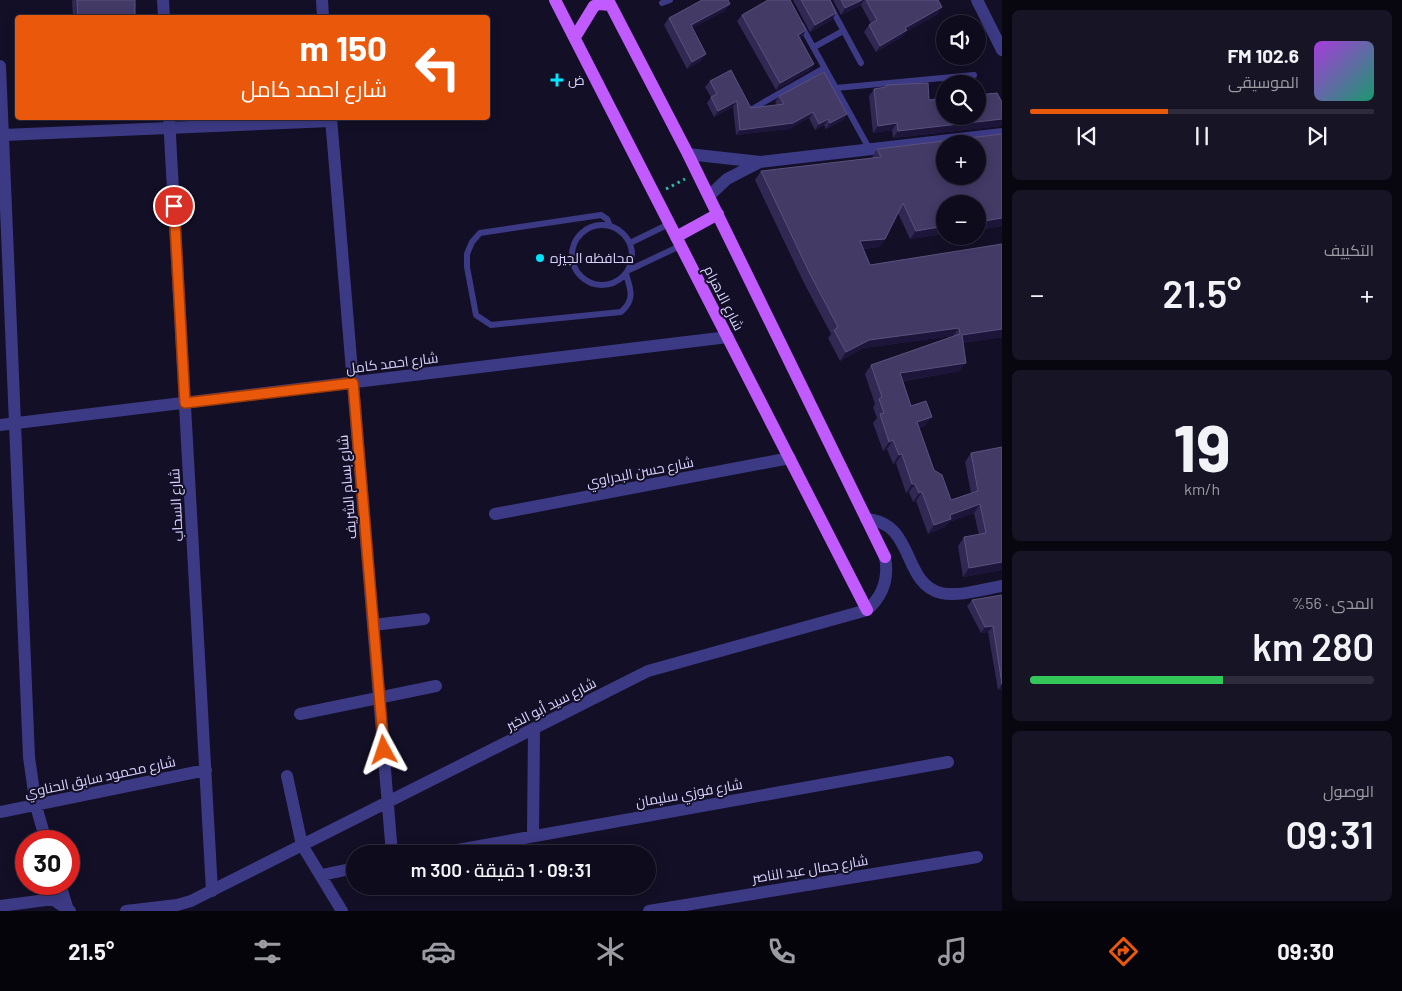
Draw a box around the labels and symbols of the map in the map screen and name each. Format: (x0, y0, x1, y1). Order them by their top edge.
place label: ض (568, 71, 585, 88)
marker: ض (550, 73, 564, 87)
pin (153, 185, 195, 227)
place label: محافظه الجيزه (550, 249, 634, 266)
marker: محافظه الجيزه (534, 252, 546, 264)
street label: شارع الاهرام (699, 262, 748, 334)
street label: شارع احمد كامل (345, 348, 439, 378)
street label: شارع بسام الشريف (333, 434, 362, 540)
street label: شارع حسن البدراوي (585, 453, 696, 494)
street label: شارع السحاب (165, 468, 187, 542)
street label: شارع سيد أبو الخير (502, 674, 599, 735)
position arrow (357, 723, 409, 775)
street label: شارع محمود سابق الحناوي (23, 752, 178, 805)
street label: شارع فوزي سليمان (634, 775, 744, 814)
speed limit sign: 30 (15, 830, 80, 895)
street label: شارع جمال عبد الناصر (750, 851, 869, 887)

